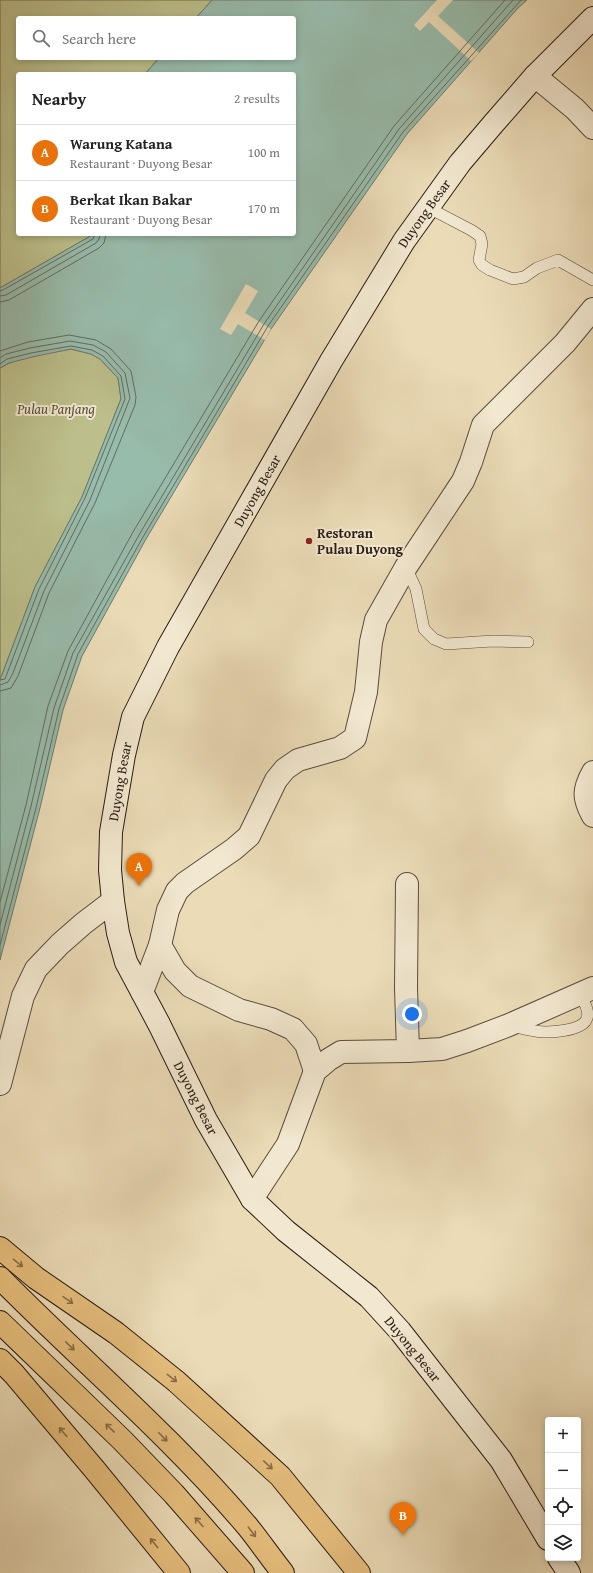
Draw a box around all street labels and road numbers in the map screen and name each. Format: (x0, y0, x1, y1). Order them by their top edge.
street label: Duyong Besar (392, 175, 456, 251)
street label: Duyong Besar (229, 451, 286, 531)
street label: Duyong Besar (103, 739, 137, 823)
street label: Duyong Besar (169, 1058, 223, 1139)
street label: Duyong Besar (380, 1312, 446, 1387)

